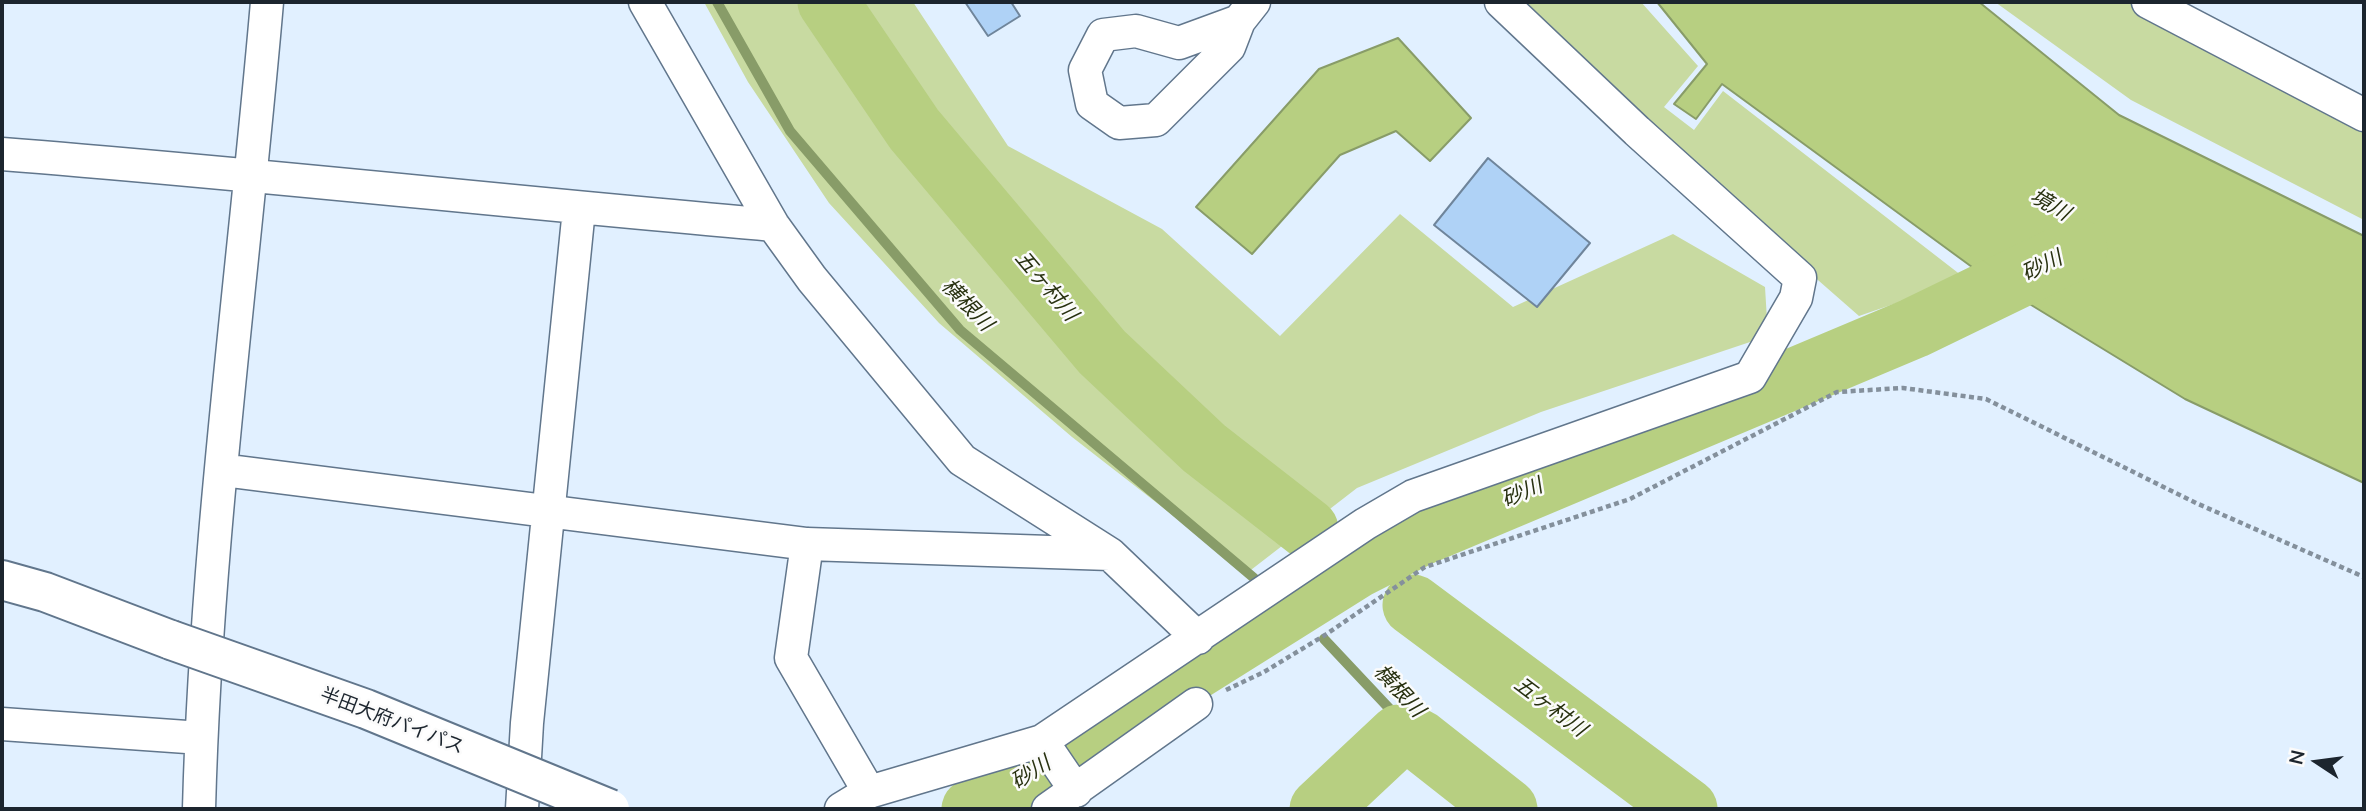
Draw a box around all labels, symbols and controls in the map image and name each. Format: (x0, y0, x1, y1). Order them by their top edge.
water label: 境川 (2026, 184, 2074, 226)
water label: 砂川 (2018, 245, 2066, 287)
water label: 五ヶ村川 (1009, 246, 1083, 326)
water label: 横根川 (936, 274, 998, 336)
water label: 砂川 (1498, 473, 1546, 513)
water label: 横根川 (1368, 659, 1430, 723)
water label: 五ヶ村川 (1509, 672, 1591, 742)
street label: 半田大府パイパス (317, 683, 467, 759)
north arrow (2282, 727, 2352, 797)
text: N (2283, 748, 2310, 767)
water label: 砂川 (1007, 751, 1055, 795)

